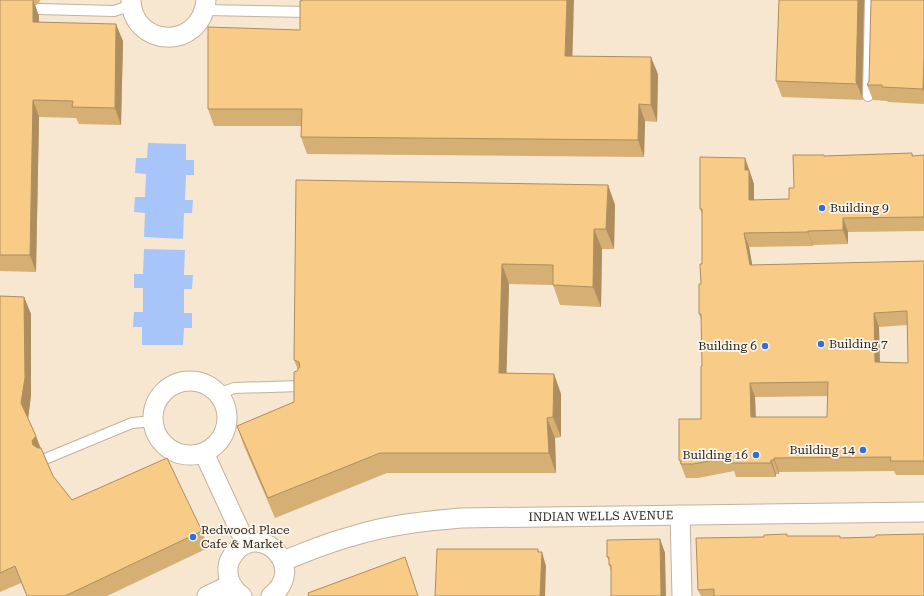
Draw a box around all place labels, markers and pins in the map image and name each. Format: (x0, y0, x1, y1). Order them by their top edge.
place label: Building 9 (830, 201, 889, 215)
marker: Building 9 (817, 203, 827, 213)
place label: Building 7 (829, 337, 888, 351)
place label: Building 6 (698, 339, 757, 353)
marker: Building 7 (816, 339, 826, 349)
marker: Building 6 (760, 341, 770, 351)
place label: Building 14 (790, 443, 855, 457)
marker: Building 14 (858, 445, 868, 455)
place label: Building 16 (683, 448, 748, 462)
marker: Building 16 (751, 450, 761, 460)
place label: Redwood Place Cafe & Market (201, 523, 290, 551)
marker: Redwood Place Cafe & Market (188, 532, 198, 542)

